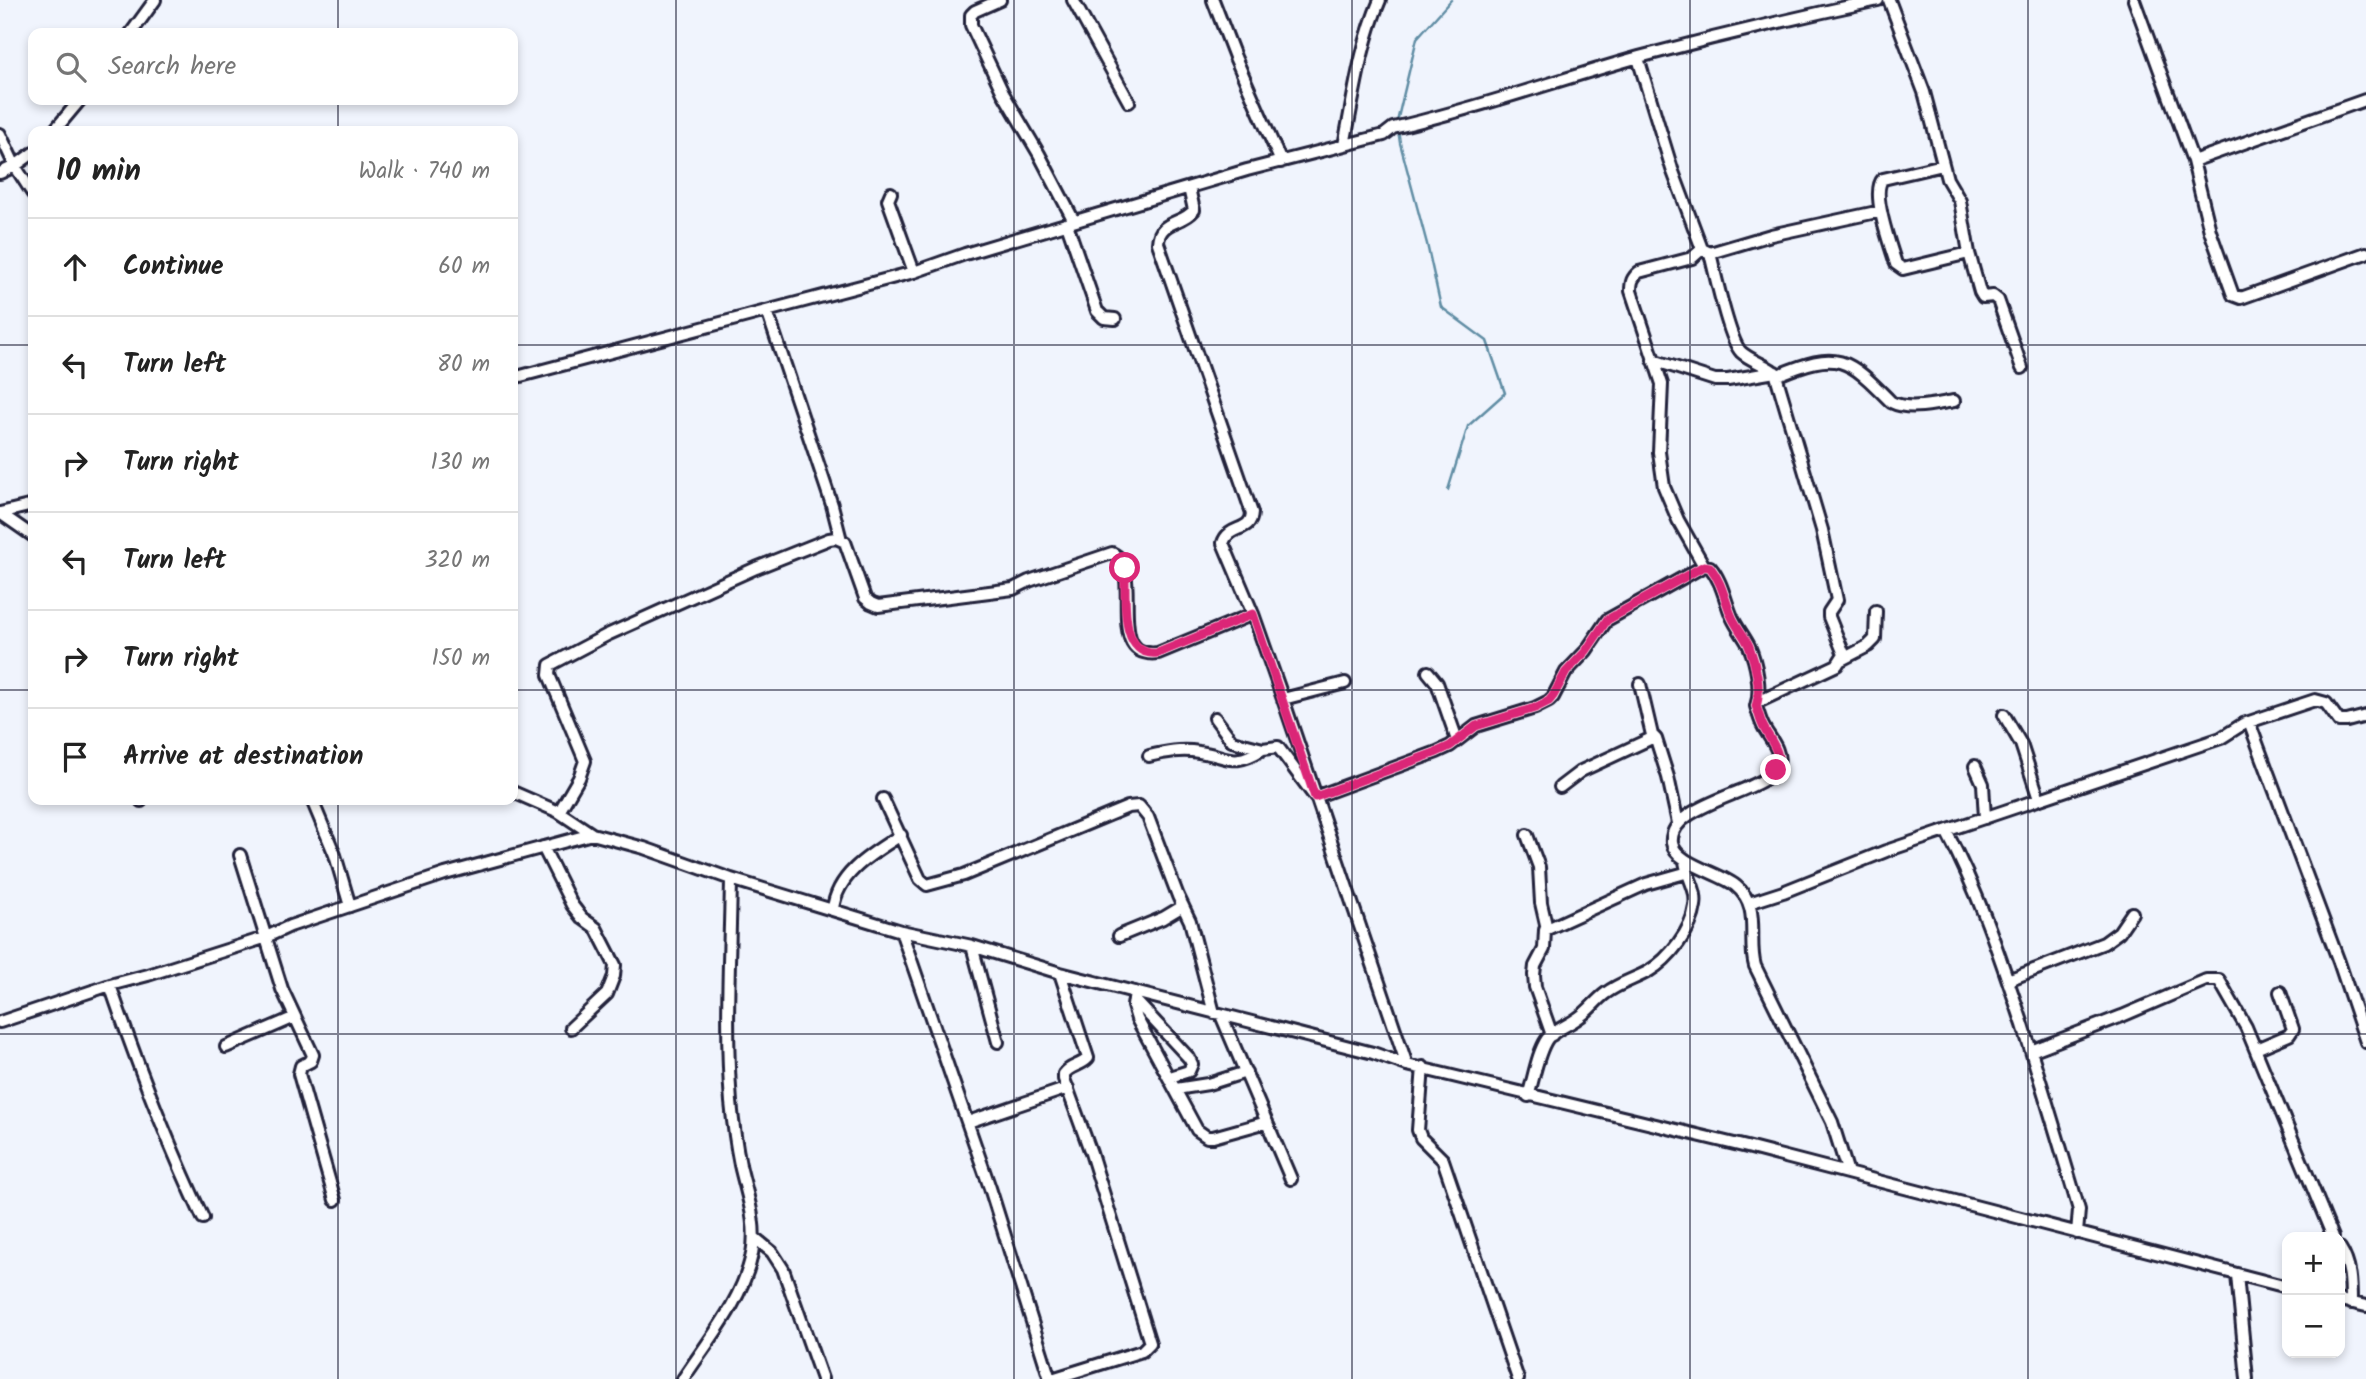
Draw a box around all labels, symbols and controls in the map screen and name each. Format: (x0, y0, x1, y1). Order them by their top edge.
search box (28, 28, 518, 105)
text: Search here (108, 46, 236, 88)
icon: search (52, 48, 90, 86)
text: 10 min (56, 148, 141, 196)
text: Walk · 740 m (359, 154, 490, 190)
text: Continue (123, 246, 224, 288)
icon: ahead (56, 248, 94, 286)
text: 60 m (438, 249, 490, 285)
text: Turn left (123, 344, 226, 386)
icon: left (56, 346, 94, 384)
text: 80 m (437, 347, 490, 383)
text: Turn right (123, 442, 239, 484)
icon: right (56, 444, 94, 482)
text: 130 m (431, 445, 490, 481)
text: Turn left (123, 540, 226, 582)
icon: left (56, 542, 94, 580)
text: 320 m (424, 543, 490, 579)
route start (1109, 552, 1140, 583)
text: Turn right (123, 638, 239, 680)
icon: right (56, 640, 94, 678)
text: 150 m (431, 641, 490, 677)
text: Arrive at destination (123, 736, 363, 778)
icon: arrive (56, 738, 94, 776)
route end (1760, 754, 1791, 785)
map controls (2282, 1232, 2345, 1358)
button: + (2282, 1232, 2345, 1295)
button: − (2282, 1295, 2345, 1358)

